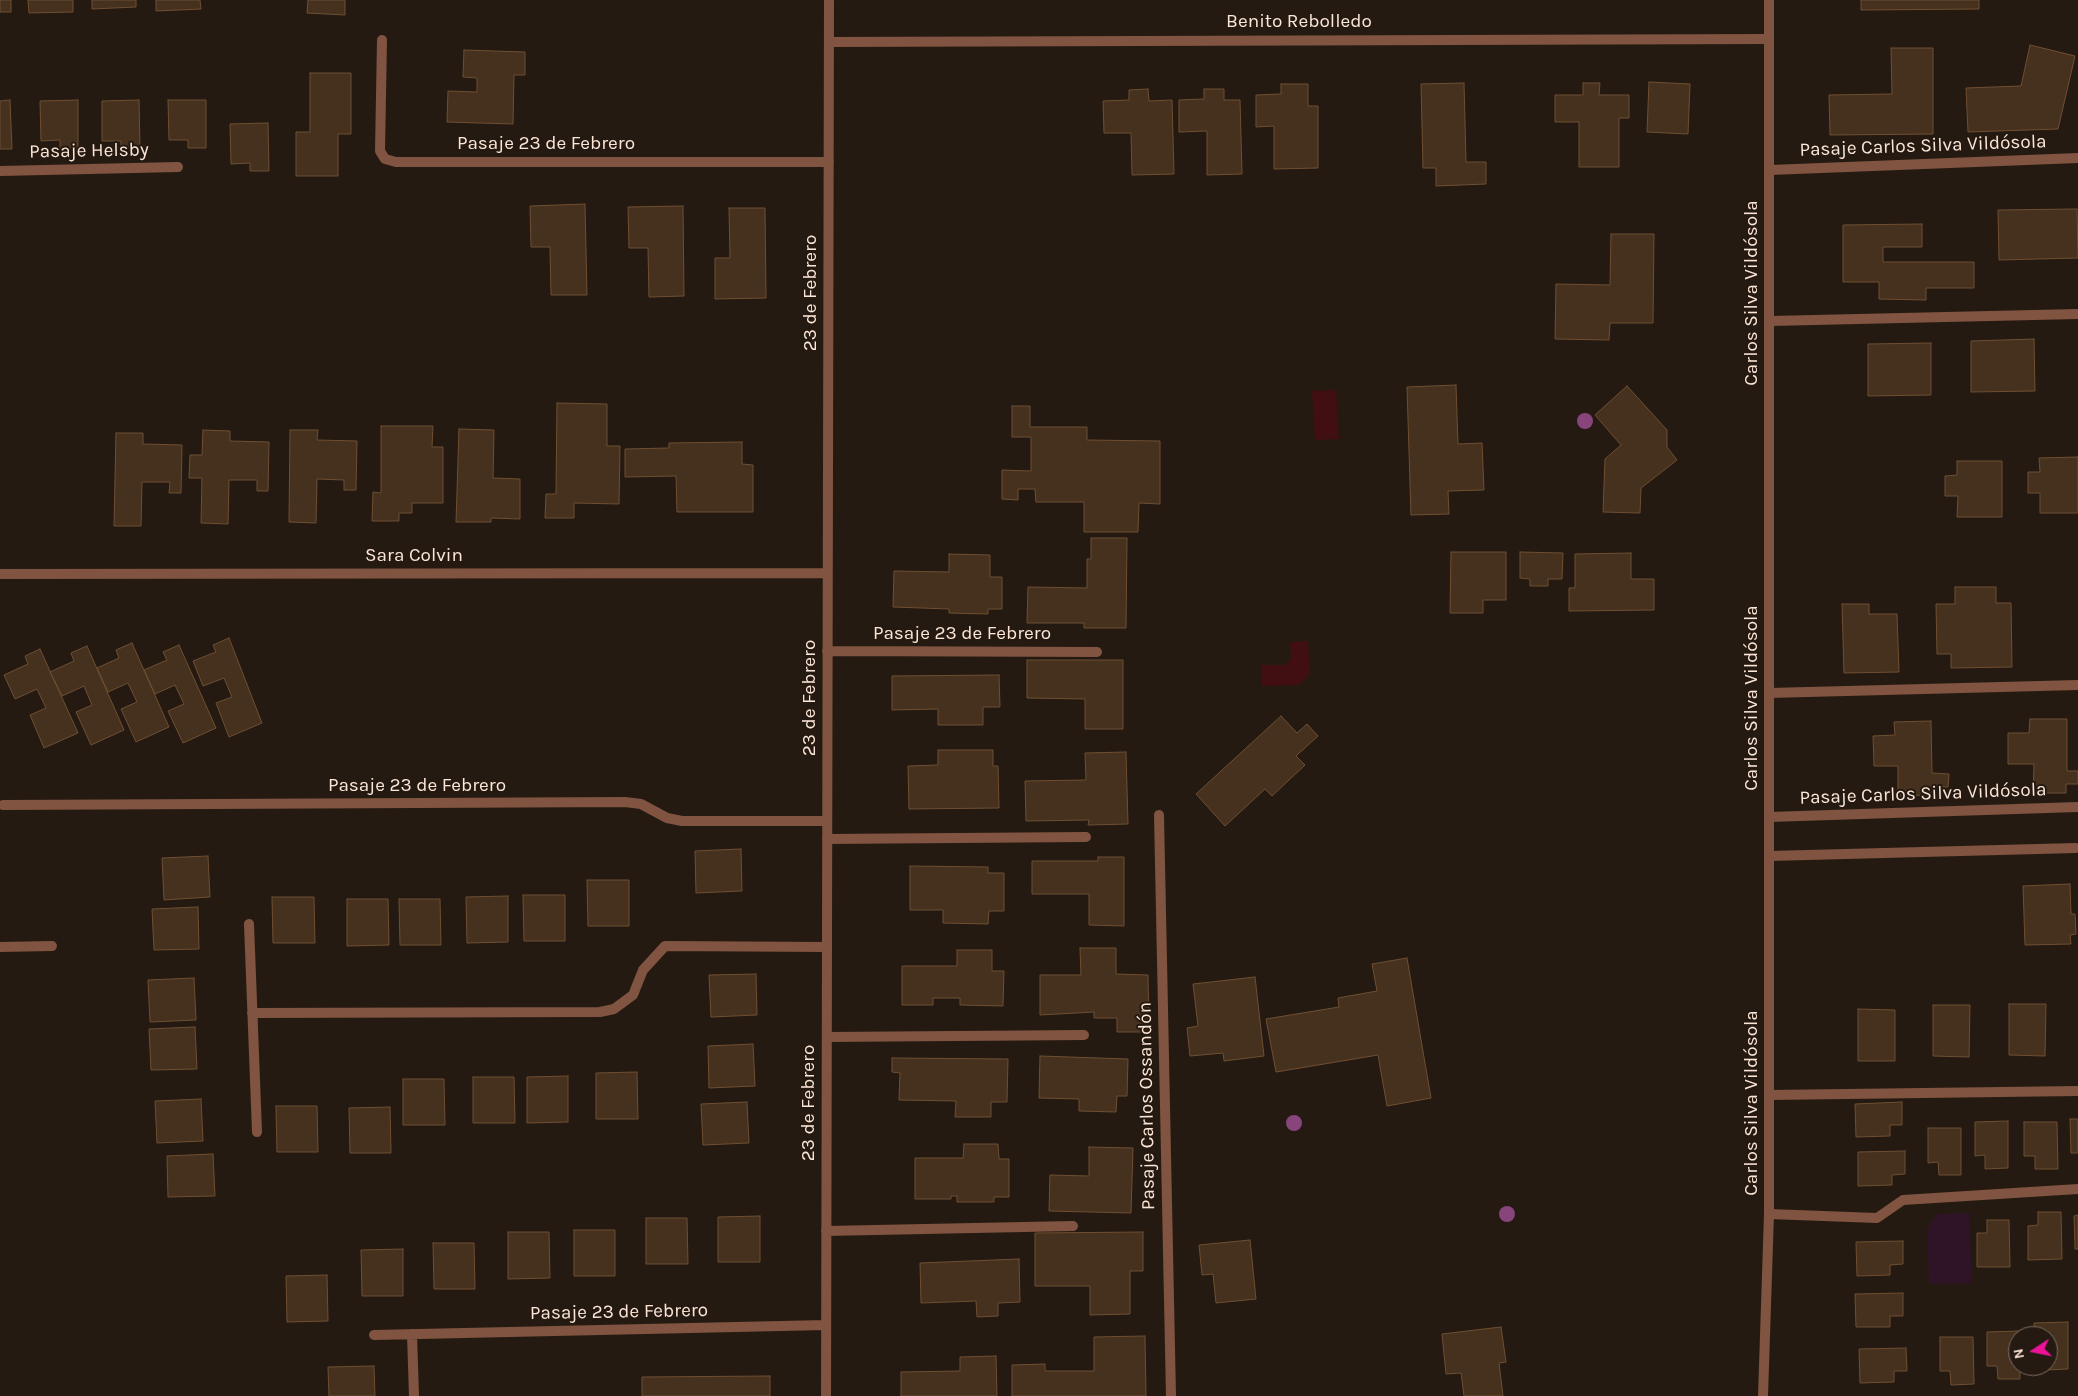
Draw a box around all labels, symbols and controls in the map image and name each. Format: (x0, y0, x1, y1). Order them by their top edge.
street label: Benito Rebolledo (1226, 11, 1372, 33)
street label: Pasaje Carlos Silva Vildósola (1799, 130, 2047, 162)
street label: Pasaje 23 de Febrero (457, 133, 635, 155)
street label: Pasaje Helsby (29, 139, 149, 163)
street label: Carlos Silva Vildósola (1741, 200, 1763, 386)
street label: 23 de Febrero (800, 235, 822, 351)
street label: Sara Colvin (365, 545, 463, 567)
street label: Carlos Silva Vildósola (1741, 605, 1763, 791)
street label: Pasaje 23 de Febrero (873, 623, 1051, 645)
street label: 23 de Febrero (799, 640, 821, 756)
street label: Pasaje 23 de Febrero (328, 775, 506, 797)
street label: Pasaje Carlos Silva Vildósola (1799, 778, 2047, 810)
street label: Pasaje Carlos Ossandón (1134, 1002, 1160, 1210)
street label: Carlos Silva Vildósola (1741, 1010, 1763, 1196)
street label: 23 de Febrero (798, 1045, 820, 1161)
street label: Pasaje 23 de Febrero (530, 1299, 708, 1325)
north arrow (2008, 1326, 2058, 1376)
text: N (2009, 1347, 2028, 1360)

